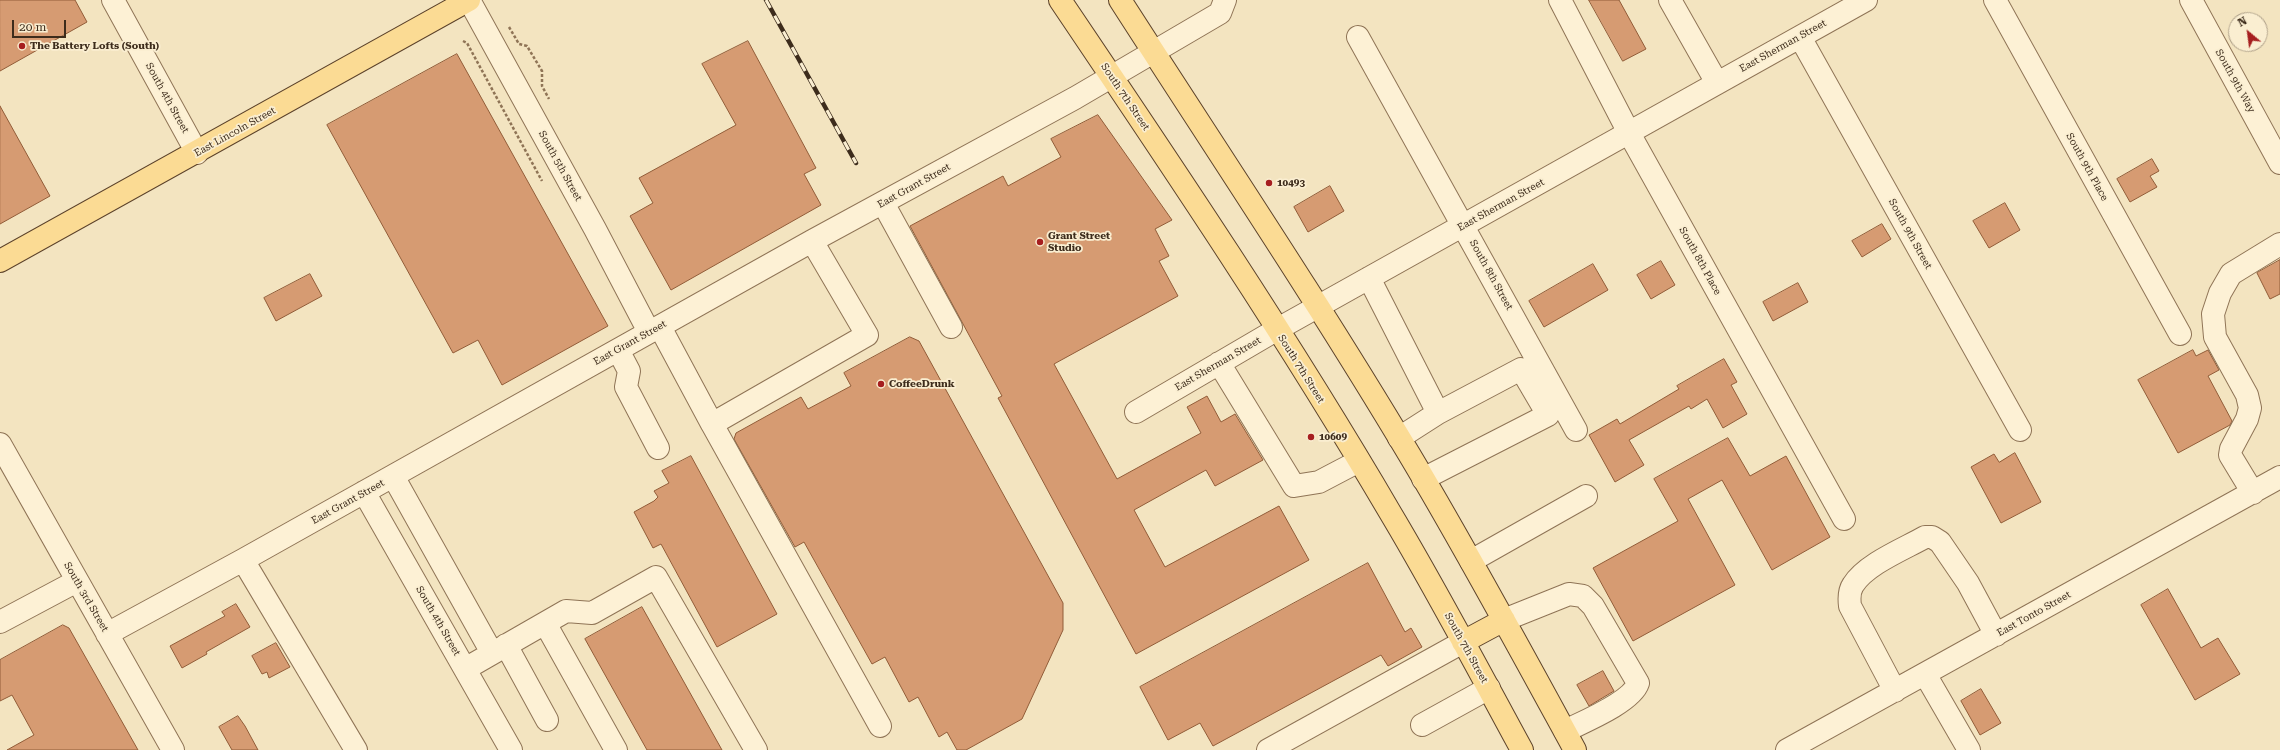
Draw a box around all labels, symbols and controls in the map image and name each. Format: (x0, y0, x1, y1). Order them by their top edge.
scale bar (14, 12, 68, 38)
north arrow (2228, 12, 2268, 52)
text: N (2236, 14, 2249, 30)
street label: East Sherman Street (1738, 17, 1828, 75)
text: 20 m (19, 20, 46, 34)
place label: The Battery Lofts (South) (30, 40, 159, 52)
marker: The Battery Lofts (South) (17, 41, 27, 51)
street label: South 9th Way (2213, 47, 2257, 115)
street label: South 4th Street (143, 61, 191, 135)
street label: South 7th Street (1098, 61, 1152, 133)
street label: East Lincoln Street (192, 105, 278, 159)
street label: South 5th Street (536, 129, 584, 203)
street label: South 9th Place (2063, 131, 2111, 203)
street label: East Grant Street (875, 161, 953, 211)
street label: East Sherman Street (1456, 176, 1546, 234)
place label: 10493 (1277, 177, 1305, 189)
marker: 10493 (1264, 178, 1274, 188)
street label: South 9th Street (1886, 197, 1934, 271)
street label: South 8th Place (1676, 225, 1724, 297)
place label: Grant Street Studio (1048, 230, 1110, 254)
marker: Grant Street Studio (1035, 237, 1045, 247)
street label: South 8th Street (1467, 238, 1515, 312)
street label: East Grant Street (591, 318, 669, 368)
street label: South 7th Street (1275, 333, 1327, 405)
street label: East Sherman Street (1173, 334, 1263, 394)
place label: CoffeeDrunk (889, 378, 955, 390)
marker: CoffeeDrunk (876, 379, 886, 389)
place label: 10609 (1319, 431, 1347, 443)
marker: 10609 (1306, 432, 1316, 442)
street label: East Grant Street (309, 477, 387, 527)
street label: South 3rd Street (61, 560, 111, 634)
street label: South 4th Street (413, 584, 463, 658)
street label: East Tonto Street (1995, 589, 2073, 639)
street label: South 7th Street (1442, 611, 1490, 685)

